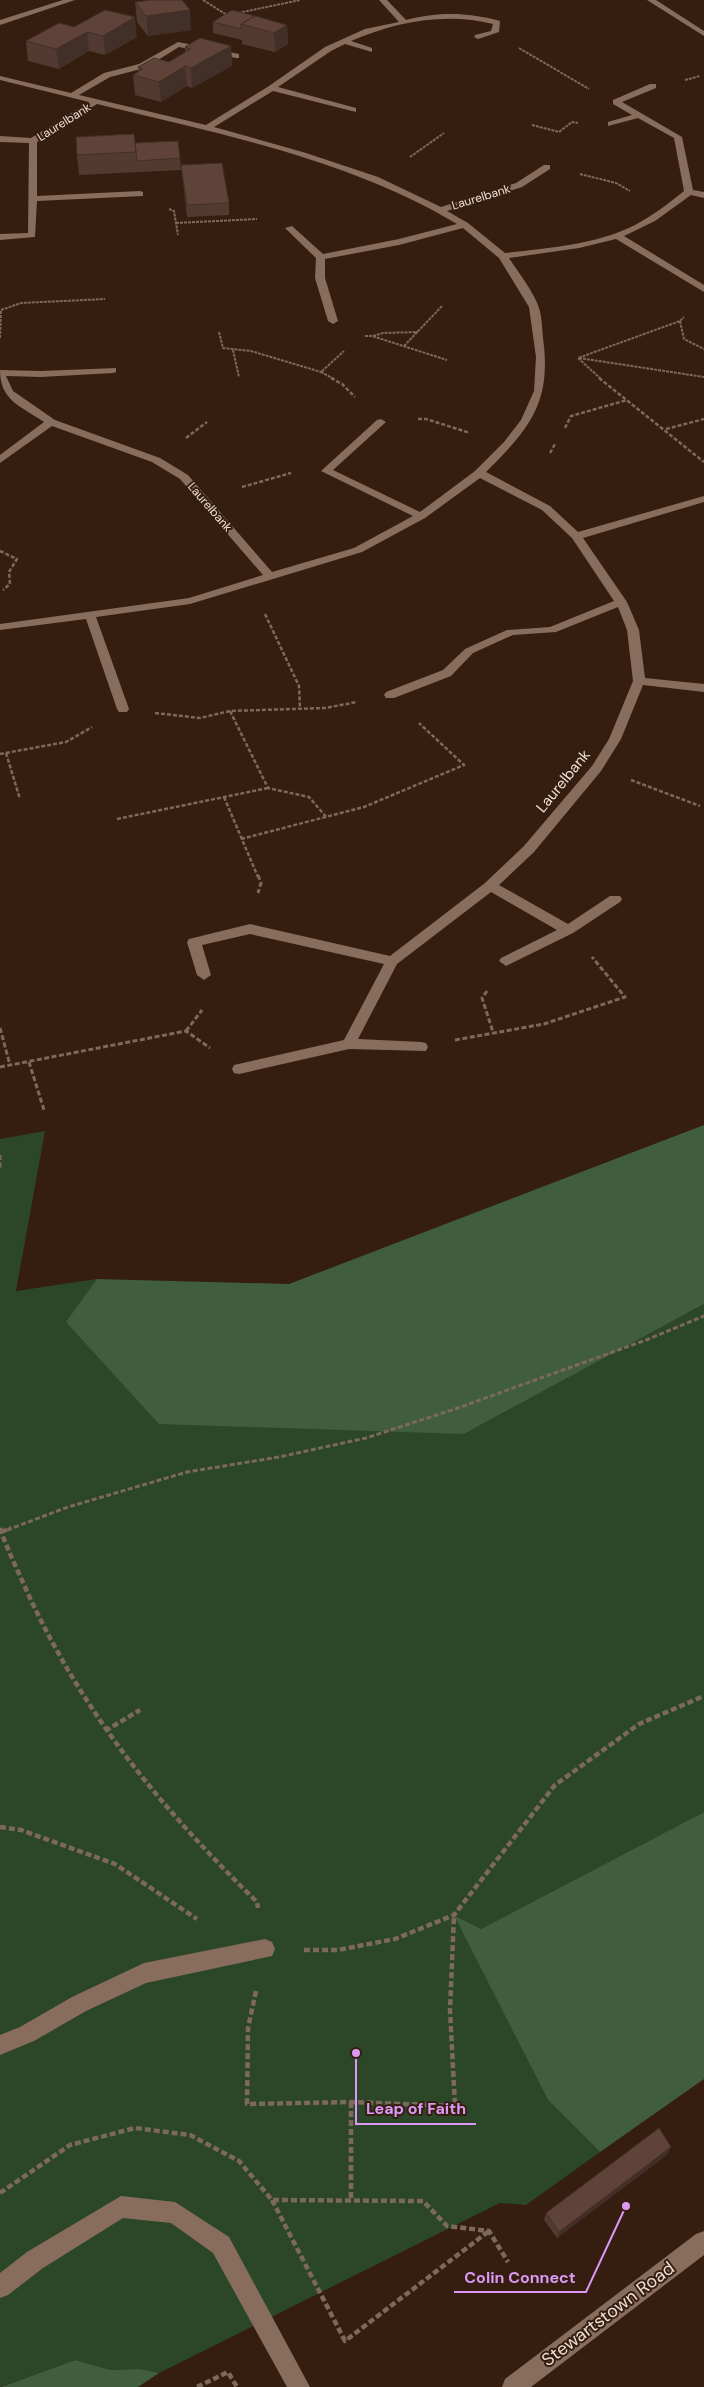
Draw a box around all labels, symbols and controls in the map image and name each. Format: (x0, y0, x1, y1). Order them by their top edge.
street label: Laurelbank (34, 99, 94, 145)
street label: Laurelbank (450, 181, 512, 213)
street label: Laurelbank (184, 479, 236, 535)
street label: Laurelbank (531, 745, 595, 817)
callout: Leap of Faith (356, 2093, 476, 2124)
text: Leap of Faith (366, 2098, 466, 2119)
street label: Stewartstown Road (537, 2256, 679, 2372)
callout: Colin Connect (454, 2261, 586, 2292)
text: Colin Connect (464, 2267, 576, 2288)

